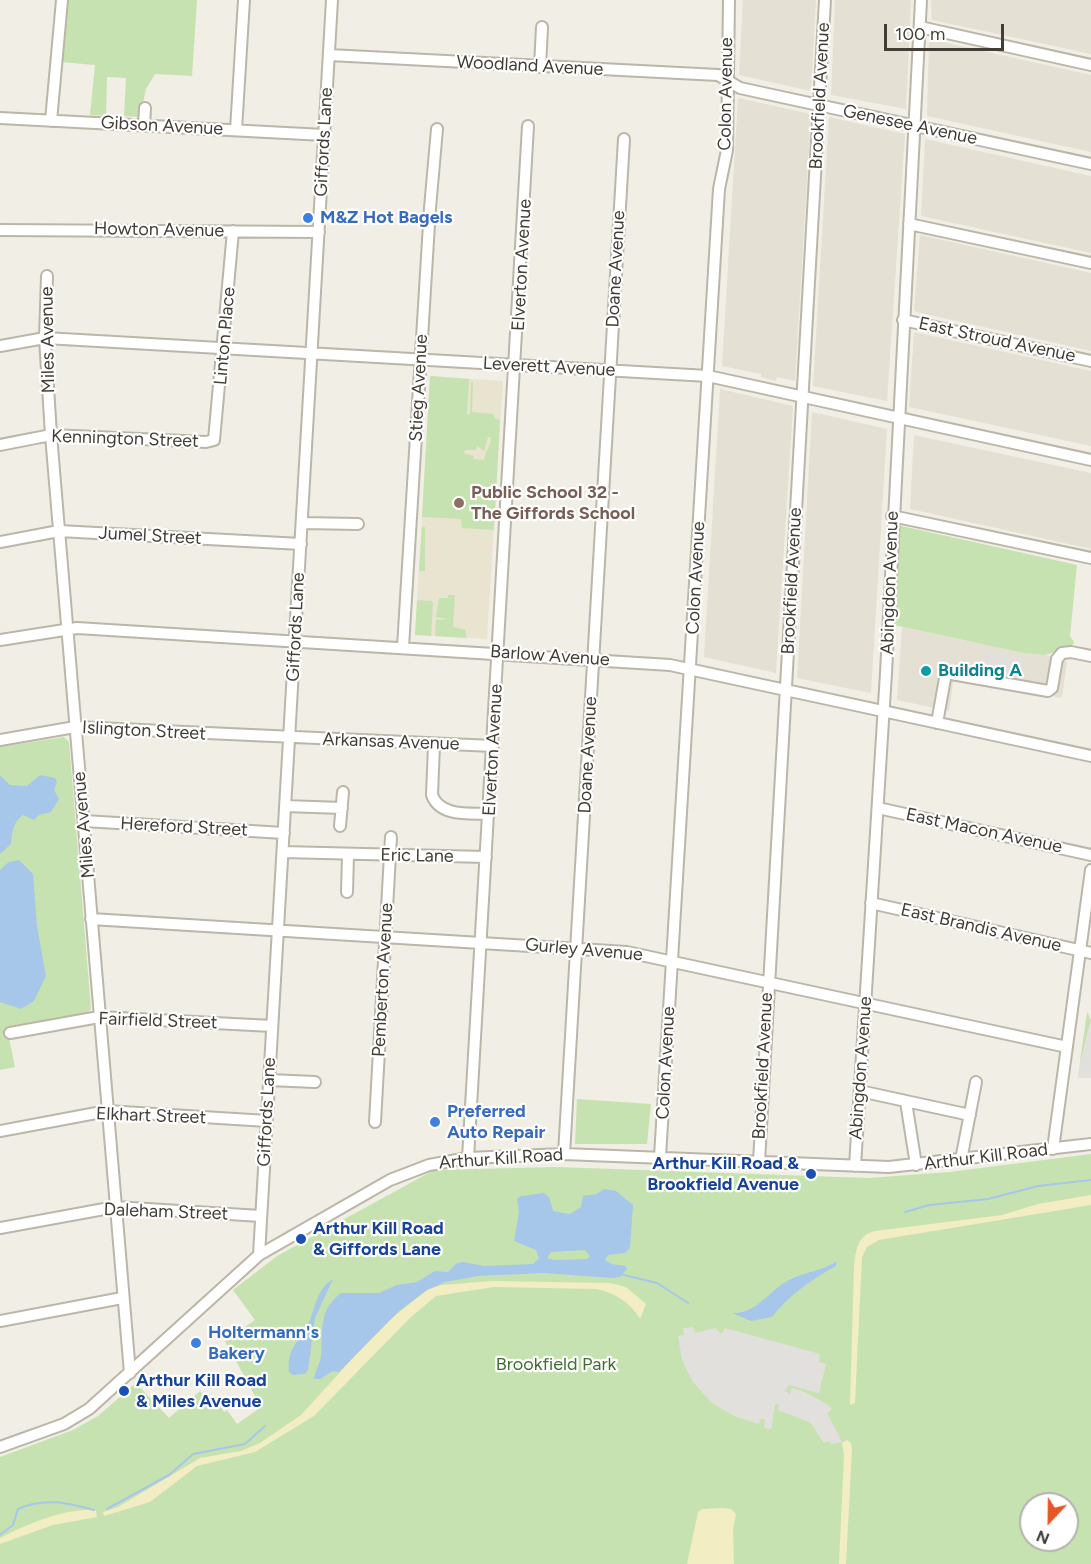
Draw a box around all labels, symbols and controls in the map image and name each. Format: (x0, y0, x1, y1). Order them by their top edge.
scale bar (887, 12, 1007, 50)
street label: Brookfield Avenue (805, 22, 835, 170)
text: 100 m (895, 23, 945, 45)
street label: Colon Avenue (714, 37, 738, 151)
street label: Woodland Avenue (456, 51, 604, 81)
street label: Giffords Lane (310, 87, 338, 197)
street label: Genesee Avenue (841, 100, 979, 150)
street label: Gibson Avenue (100, 112, 224, 140)
street label: Elverton Avenue (508, 198, 536, 332)
place label: M&Z Hot Bagels (320, 207, 452, 229)
street label: Doane Avenue (602, 210, 630, 328)
marker: M&Z Hot Bagels (301, 211, 315, 225)
street label: Howton Avenue (94, 218, 224, 242)
street label: Miles Avenue (36, 286, 60, 394)
street label: Linton Place (210, 286, 240, 386)
street label: East Stroud Avenue (917, 313, 1077, 367)
street label: Stieg Avenue (405, 334, 433, 442)
street label: Leverett Avenue (482, 353, 616, 381)
street label: Kennington Street (51, 426, 199, 452)
place label: Public School 32 - The Giffords School (471, 482, 635, 524)
marker: Public School 32 - The Giffords School (452, 496, 466, 510)
street label: Brookfield Avenue (777, 507, 807, 655)
street label: Abingdon Avenue (877, 511, 903, 655)
street label: Colon Avenue (682, 521, 710, 635)
street label: Jumel Street (98, 523, 202, 549)
street label: Giffords Lane (282, 572, 310, 682)
street label: Barlow Avenue (489, 641, 611, 671)
place label: Building A (938, 660, 1022, 682)
marker: Building A (919, 664, 933, 678)
street label: Elverton Avenue (479, 683, 507, 817)
street label: Doane Avenue (574, 696, 602, 814)
street label: Islington Street (81, 717, 207, 745)
street label: Arkansas Avenue (322, 729, 460, 755)
street label: Miles Avenue (69, 771, 99, 879)
street label: East Macon Avenue (904, 804, 1064, 858)
street label: Hereford Street (120, 813, 248, 841)
street label: Eric Lane (380, 845, 454, 867)
street label: East Brandis Avenue (899, 899, 1063, 957)
street label: Pemberton Avenue (368, 902, 398, 1058)
street label: Gurley Avenue (524, 934, 644, 966)
street label: Brookfield Avenue (748, 992, 778, 1140)
street label: Abingdon Avenue (845, 995, 877, 1141)
street label: Colon Avenue (652, 1006, 680, 1120)
street label: Fairfield Street (98, 1008, 218, 1034)
street label: Giffords Lane (253, 1057, 281, 1167)
place label: Preferred Auto Repair (447, 1101, 545, 1144)
street label: Elkhart Street (96, 1103, 206, 1129)
marker: Preferred Auto Repair (428, 1115, 442, 1129)
street label: Arthur Kill Road (923, 1139, 1049, 1175)
street label: Arthur Kill Road (438, 1144, 564, 1174)
place label: Arthur Kill Road & Brookfield Avenue (647, 1153, 799, 1196)
marker: Arthur Kill Road & Brookfield Avenue (804, 1167, 818, 1181)
street label: Daleham Street (103, 1199, 229, 1225)
place label: Arthur Kill Road & Giffords Lane (313, 1218, 444, 1260)
marker: Arthur Kill Road & Giffords Lane (294, 1232, 308, 1246)
place label: Holtermann's Bakery (208, 1322, 319, 1364)
marker: Holtermann's Bakery (189, 1336, 203, 1350)
park label: Brookfield Park (496, 1354, 616, 1376)
place label: Arthur Kill Road & Miles Avenue (136, 1370, 267, 1412)
marker: Arthur Kill Road & Miles Avenue (117, 1384, 131, 1398)
north arrow (1019, 1492, 1079, 1552)
text: N (1034, 1526, 1052, 1548)

